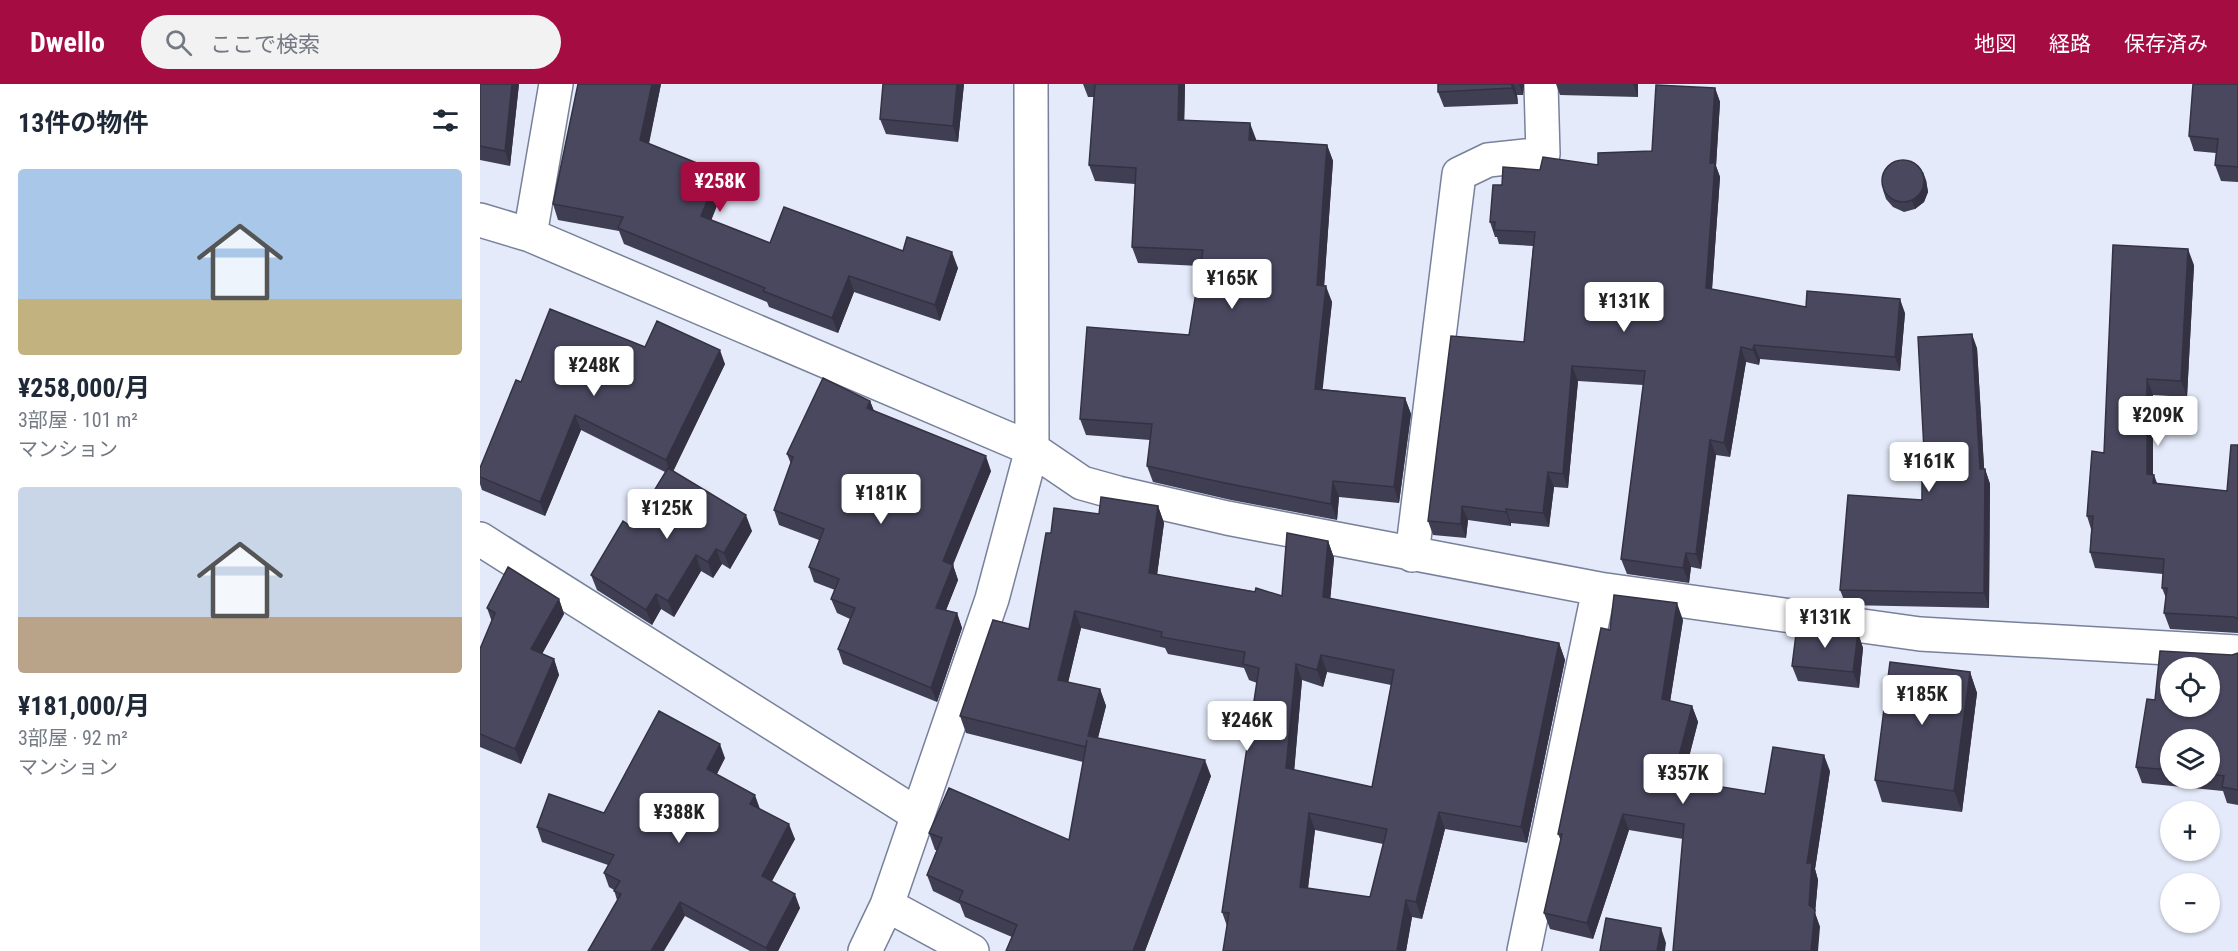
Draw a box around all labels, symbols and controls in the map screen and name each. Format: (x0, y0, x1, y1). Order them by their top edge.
search box (141, 15, 561, 69)
text: Dwello (30, 26, 105, 59)
icon: search (162, 26, 195, 59)
text: ここで検索 (210, 32, 320, 57)
text: 地図 (1974, 32, 2016, 56)
text: 経路 (2049, 32, 2091, 56)
text: 保存済み (2124, 32, 2208, 56)
icon: filters (429, 104, 462, 137)
text: 13件の物件 (18, 108, 148, 138)
pin: ¥258K (678, 162, 762, 213)
text: ¥258K (695, 169, 745, 193)
icon: home (186, 208, 294, 316)
pin: ¥165K (1190, 259, 1274, 310)
text: ¥165K (1207, 266, 1257, 290)
pin: ¥131K (1582, 282, 1666, 333)
text: ¥131K (1599, 289, 1649, 313)
pin: ¥248K (552, 346, 636, 397)
text: ¥248K (569, 353, 619, 377)
text: ¥258,000/月 (18, 373, 150, 403)
pin: ¥209K (2116, 396, 2200, 447)
text: ¥209K (2133, 403, 2183, 427)
text: 3部屋 · 101 m² (18, 408, 138, 432)
text: マンション (18, 437, 118, 461)
pin: ¥161K (1887, 442, 1971, 493)
text: ¥161K (1904, 449, 1954, 473)
pin: ¥181K (839, 474, 923, 525)
text: ¥181K (856, 481, 906, 505)
pin: ¥125K (625, 489, 709, 540)
text: ¥125K (642, 496, 692, 520)
icon: home (186, 526, 294, 634)
pin: ¥131K (1783, 598, 1867, 649)
text: ¥131K (1800, 605, 1850, 629)
map controls (2160, 657, 2220, 933)
button: locate (2160, 657, 2220, 717)
pin: ¥185K (1880, 675, 1964, 726)
text: ¥185K (1897, 682, 1947, 706)
text: ¥181,000/月 (18, 691, 150, 721)
pin: ¥246K (1205, 701, 1289, 752)
text: ¥246K (1222, 708, 1272, 732)
text: 3部屋 · 92 m² (18, 726, 128, 750)
button: layers (2160, 729, 2220, 789)
pin: ¥357K (1641, 754, 1725, 805)
text: マンション (18, 755, 118, 779)
text: ¥357K (1658, 761, 1708, 785)
pin: ¥388K (637, 793, 721, 844)
text: ¥388K (654, 800, 704, 824)
button: + (2160, 801, 2220, 861)
button: − (2160, 873, 2220, 933)

